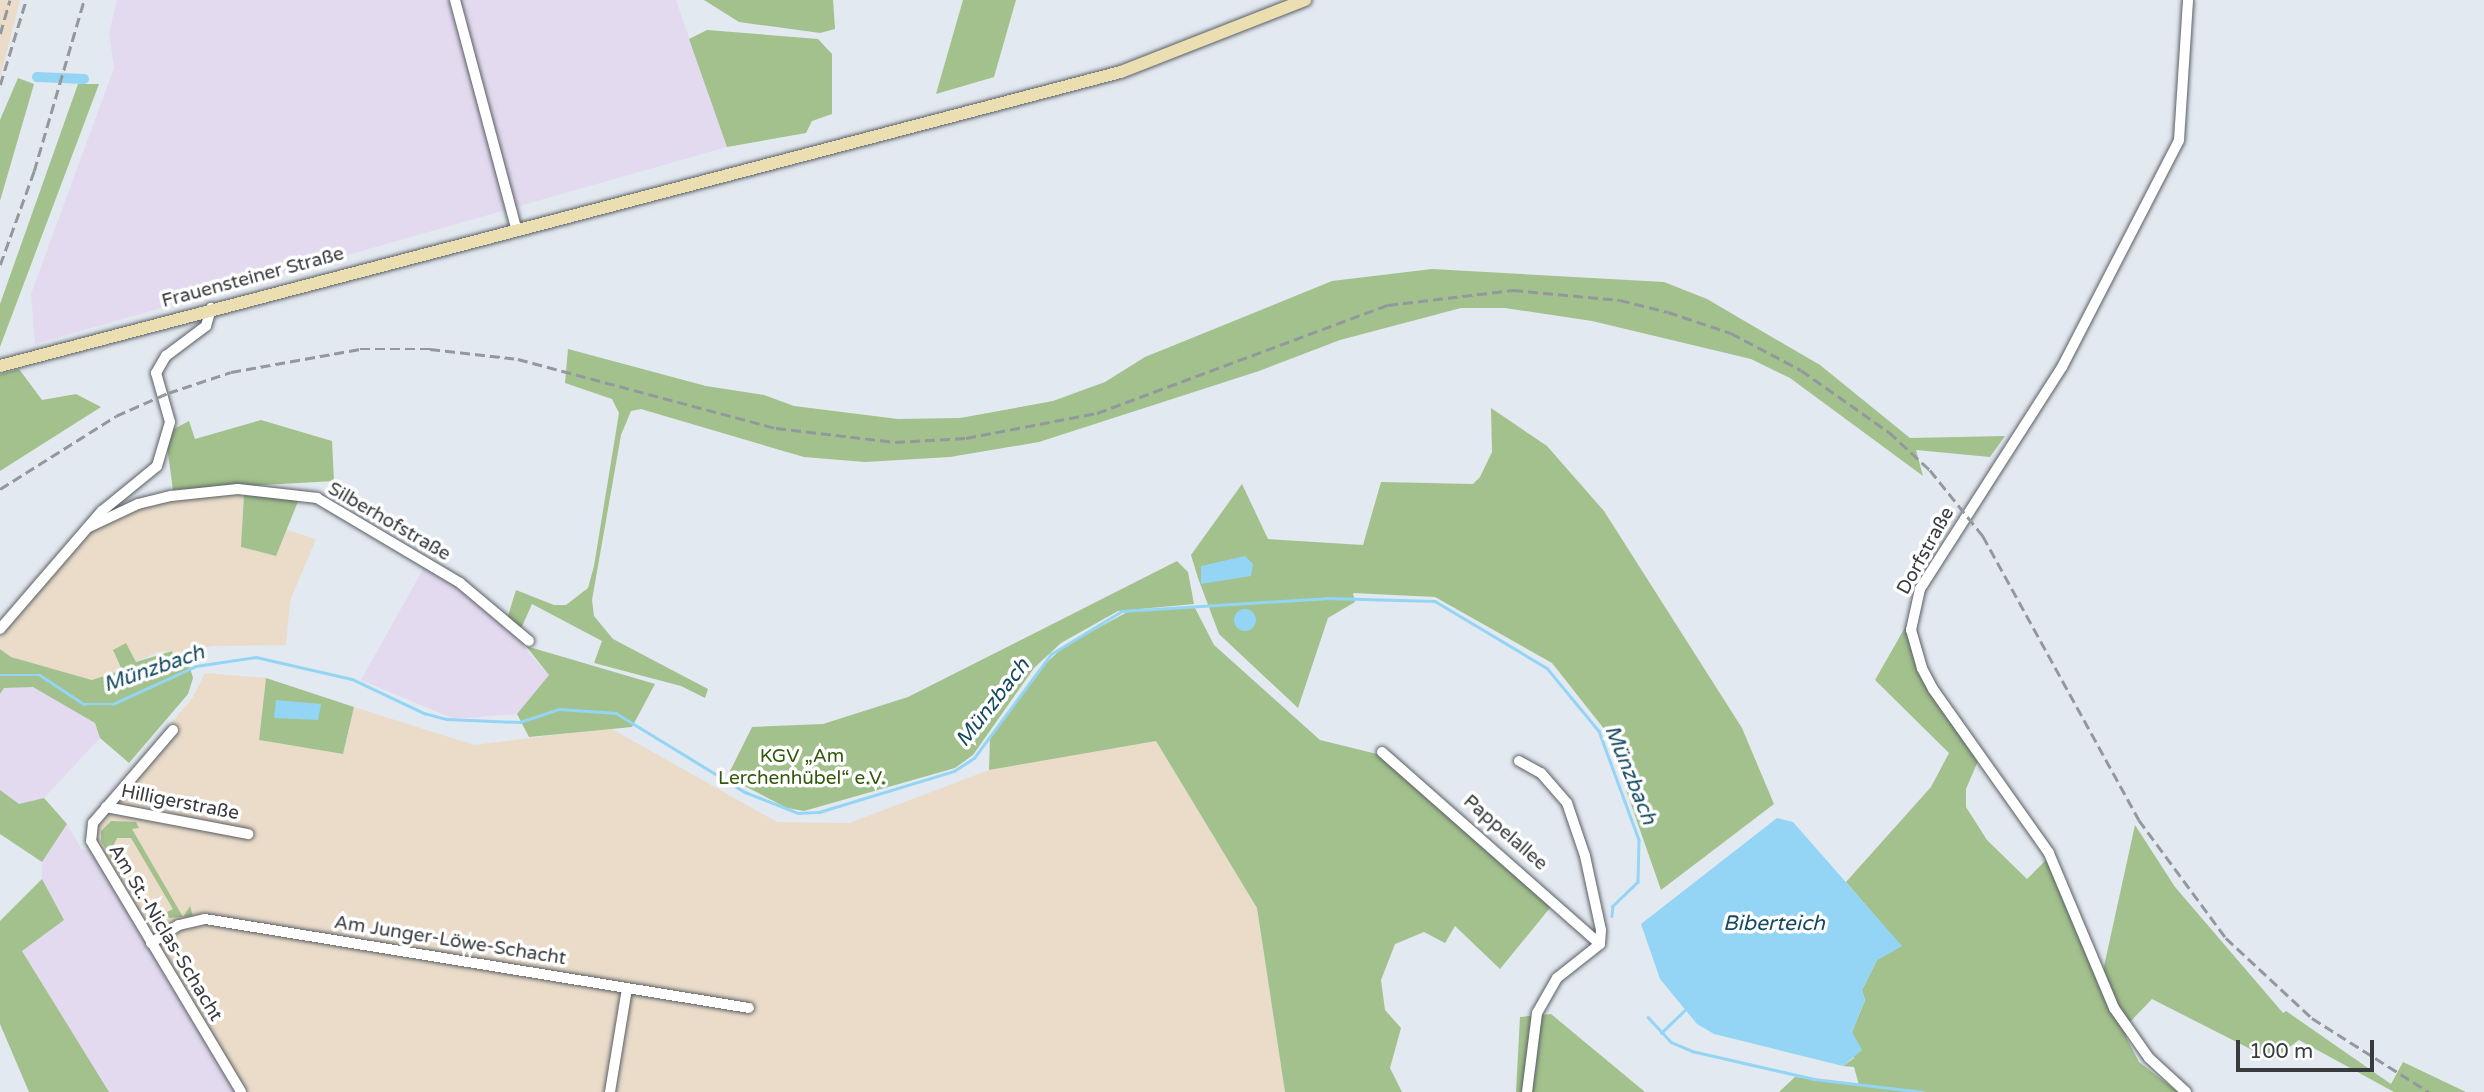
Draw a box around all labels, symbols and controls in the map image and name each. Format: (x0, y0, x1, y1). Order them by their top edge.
street label: Frauensteiner Straße (159, 243, 347, 313)
street label: Silberhofstraße (324, 478, 454, 566)
street label: Dorfstraße (1893, 503, 1959, 599)
water label: Münzbach (100, 640, 208, 698)
water label: Münzbach (951, 654, 1035, 752)
water label: Münzbach (1599, 722, 1661, 828)
park label: KGV „Am Lerchenhübel“ e.V. (718, 746, 886, 790)
street label: Hilligerstraße (119, 780, 241, 826)
street label: Pappelallee (1458, 790, 1552, 876)
street label: Am St.-Niclas-Schacht (103, 840, 227, 1026)
street label: Am Junger-Löwe-Schacht (332, 911, 568, 971)
water label: Biberteich (1723, 911, 1825, 937)
scale bar (2239, 1026, 2377, 1070)
text: 100 m (2249, 1039, 2313, 1064)

